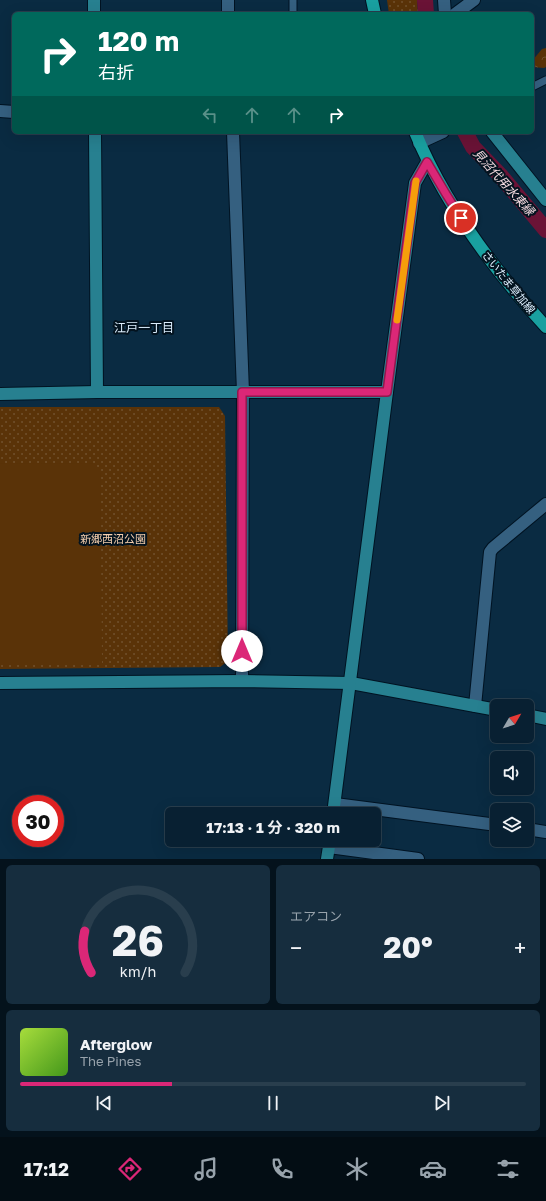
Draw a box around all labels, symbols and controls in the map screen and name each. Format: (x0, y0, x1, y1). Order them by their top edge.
text: 120 m (98, 24, 179, 57)
icon: right (32, 28, 84, 80)
text: 右折 (98, 61, 134, 83)
icon: left (199, 104, 221, 126)
icon: ahead (241, 104, 263, 126)
icon: ahead (283, 104, 305, 126)
icon: right (325, 104, 347, 126)
water label: 見沼代用水東縁 (470, 146, 539, 220)
pin (444, 201, 478, 235)
icon: arrive (450, 207, 472, 229)
street label: さいたま草加線 (480, 248, 538, 316)
district label: 江戸一丁目 (114, 320, 174, 335)
park label: 新郷西沼公園 (80, 532, 146, 545)
position arrow (221, 630, 263, 672)
north arrow (490, 699, 534, 743)
map controls (490, 699, 534, 847)
button: sound (490, 751, 534, 795)
speed limit sign: 30 (12, 795, 64, 847)
button: layers (490, 803, 534, 847)
text: 17:13 · 1 分 · 320 m (206, 818, 340, 836)
text: エアコン (290, 908, 342, 924)
text: 26 (112, 914, 164, 964)
text: 20° (383, 929, 433, 965)
text: − (290, 934, 302, 961)
text: + (514, 934, 526, 961)
text: km/h (120, 962, 156, 979)
text: Afterglow (80, 1035, 152, 1053)
text: The Pines (80, 1053, 141, 1069)
icon: previous (93, 1092, 115, 1114)
icon: pause (262, 1092, 284, 1114)
icon: next (431, 1092, 453, 1114)
icon: directions (116, 1155, 144, 1183)
icon: music (192, 1155, 220, 1183)
icon: phone (268, 1155, 296, 1183)
icon: climate (343, 1155, 371, 1183)
icon: car (419, 1155, 447, 1183)
icon: filters (494, 1155, 522, 1183)
text: 17:12 (24, 1158, 69, 1180)

